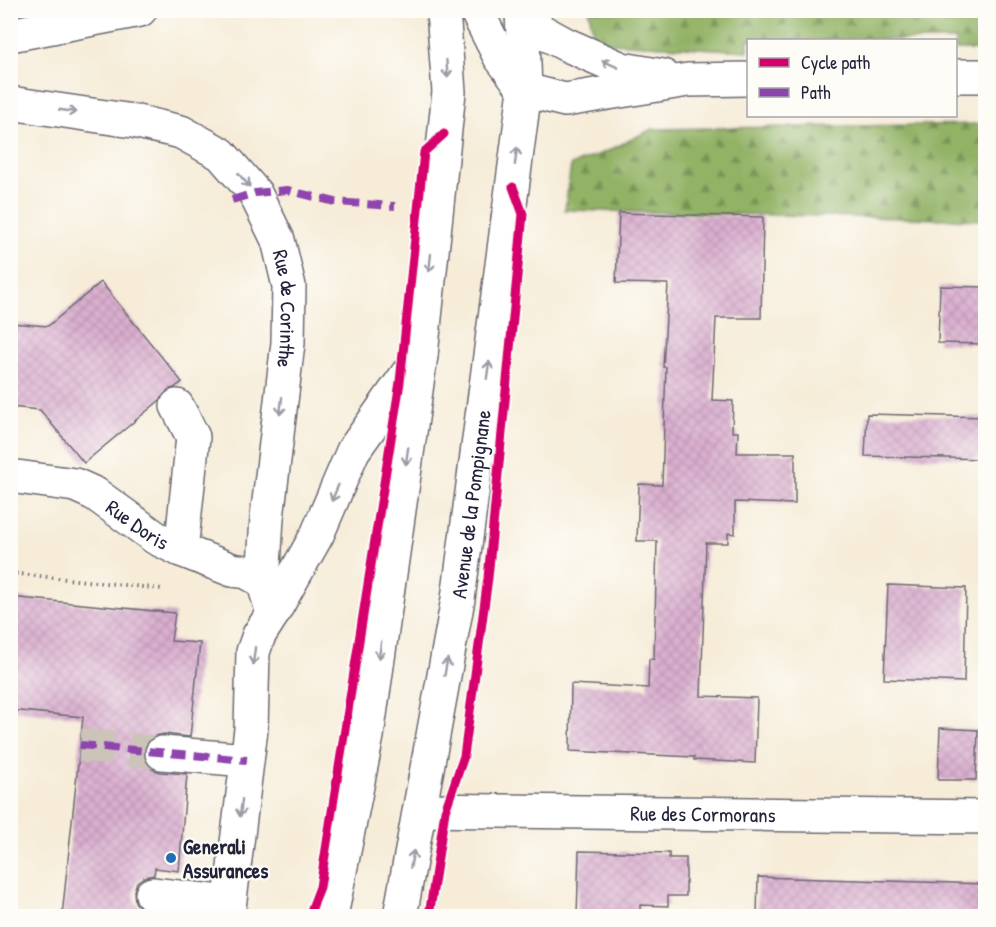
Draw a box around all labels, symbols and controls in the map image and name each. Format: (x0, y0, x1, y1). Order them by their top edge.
legend (747, 39, 957, 117)
text: Cycle path (801, 50, 871, 75)
one-way arrow (442, 58, 453, 78)
one-way arrow (602, 58, 620, 70)
text: Path (801, 80, 831, 105)
one-way arrow (58, 106, 78, 117)
one-way arrow (511, 147, 522, 166)
one-way arrow (237, 172, 251, 187)
street label: Rue de Corinthe (266, 246, 304, 370)
one-way arrow (425, 252, 436, 272)
one-way arrow (483, 361, 494, 381)
one-way arrow (275, 395, 286, 415)
street label: Avenue de la Pompignane (444, 408, 497, 600)
one-way arrow (402, 446, 413, 466)
one-way arrow (329, 484, 340, 502)
street label: Rue Doris (100, 492, 174, 556)
one-way arrow (375, 639, 386, 659)
one-way arrow (248, 646, 259, 665)
one-way arrow (441, 658, 452, 678)
one-way arrow (235, 797, 246, 817)
street label: Rue des Cormorans (630, 798, 776, 829)
place label: Generali Assurances (183, 832, 268, 885)
one-way arrow (407, 850, 418, 869)
marker: Generali Assurances (164, 851, 178, 865)

